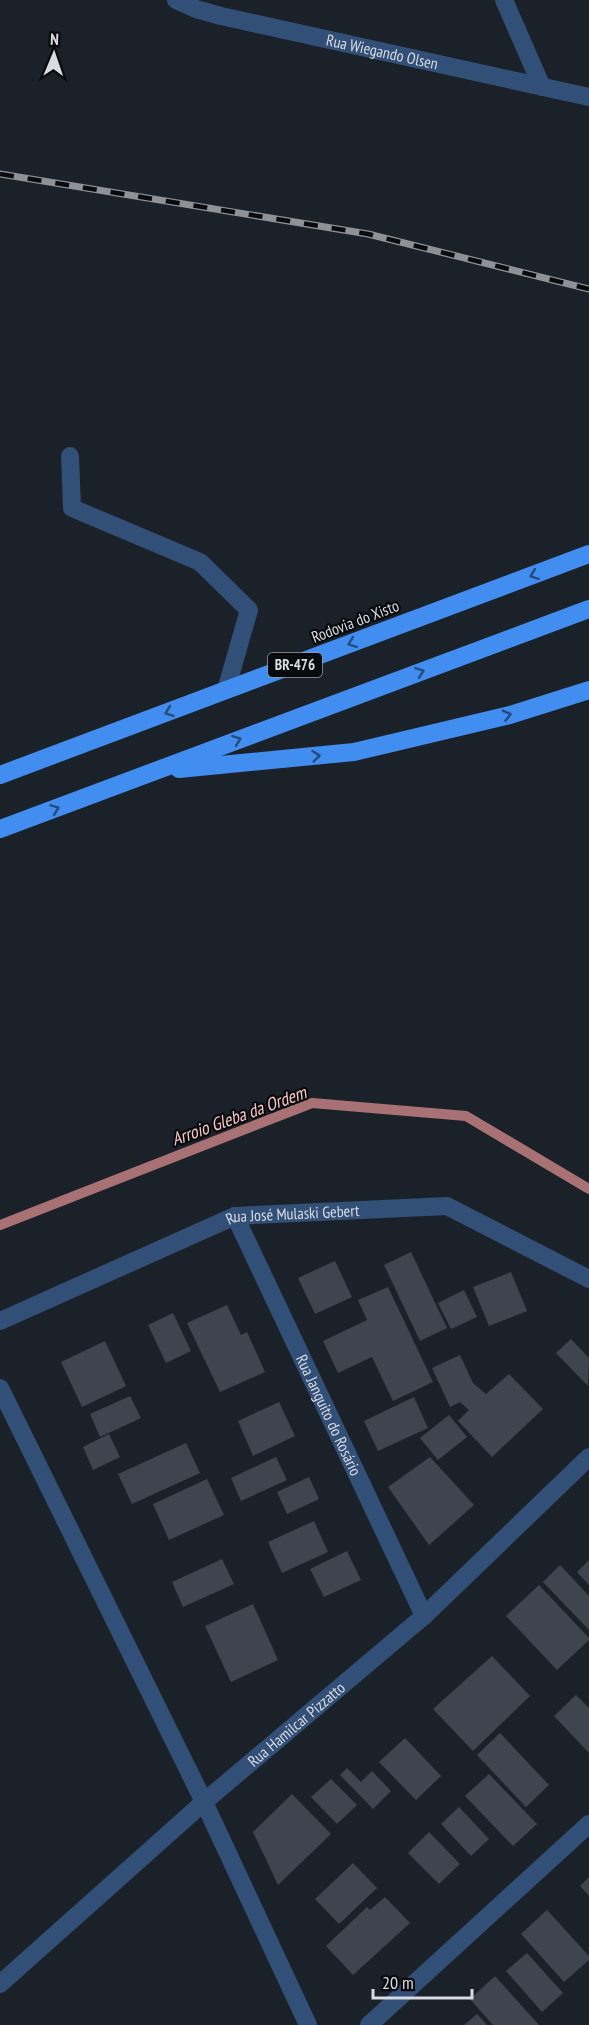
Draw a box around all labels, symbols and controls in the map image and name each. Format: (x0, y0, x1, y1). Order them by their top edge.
north arrow (24, 24, 84, 84)
text: N (50, 29, 59, 49)
street label: Rua Wiegando Olsen (324, 29, 440, 74)
one-way arrow (529, 567, 540, 580)
street label: Rodovia do Xisto (308, 595, 402, 647)
one-way arrow (347, 636, 358, 648)
road number: BR-476 (268, 653, 322, 677)
one-way arrow (414, 667, 425, 679)
one-way arrow (164, 704, 175, 717)
one-way arrow (501, 710, 511, 723)
one-way arrow (232, 735, 242, 748)
one-way arrow (312, 750, 321, 763)
one-way arrow (49, 803, 60, 816)
water label: Arroio Gleba da Ordem (168, 1080, 310, 1151)
street label: Rua José Mulaski Gebert (222, 1200, 360, 1229)
street label: Rua Janguito do Rosário (292, 1351, 366, 1479)
street label: Rua Hamilcar Pizzatto (243, 1677, 349, 1771)
scale bar (373, 1962, 472, 2000)
text: 20 m (382, 1971, 414, 1994)

